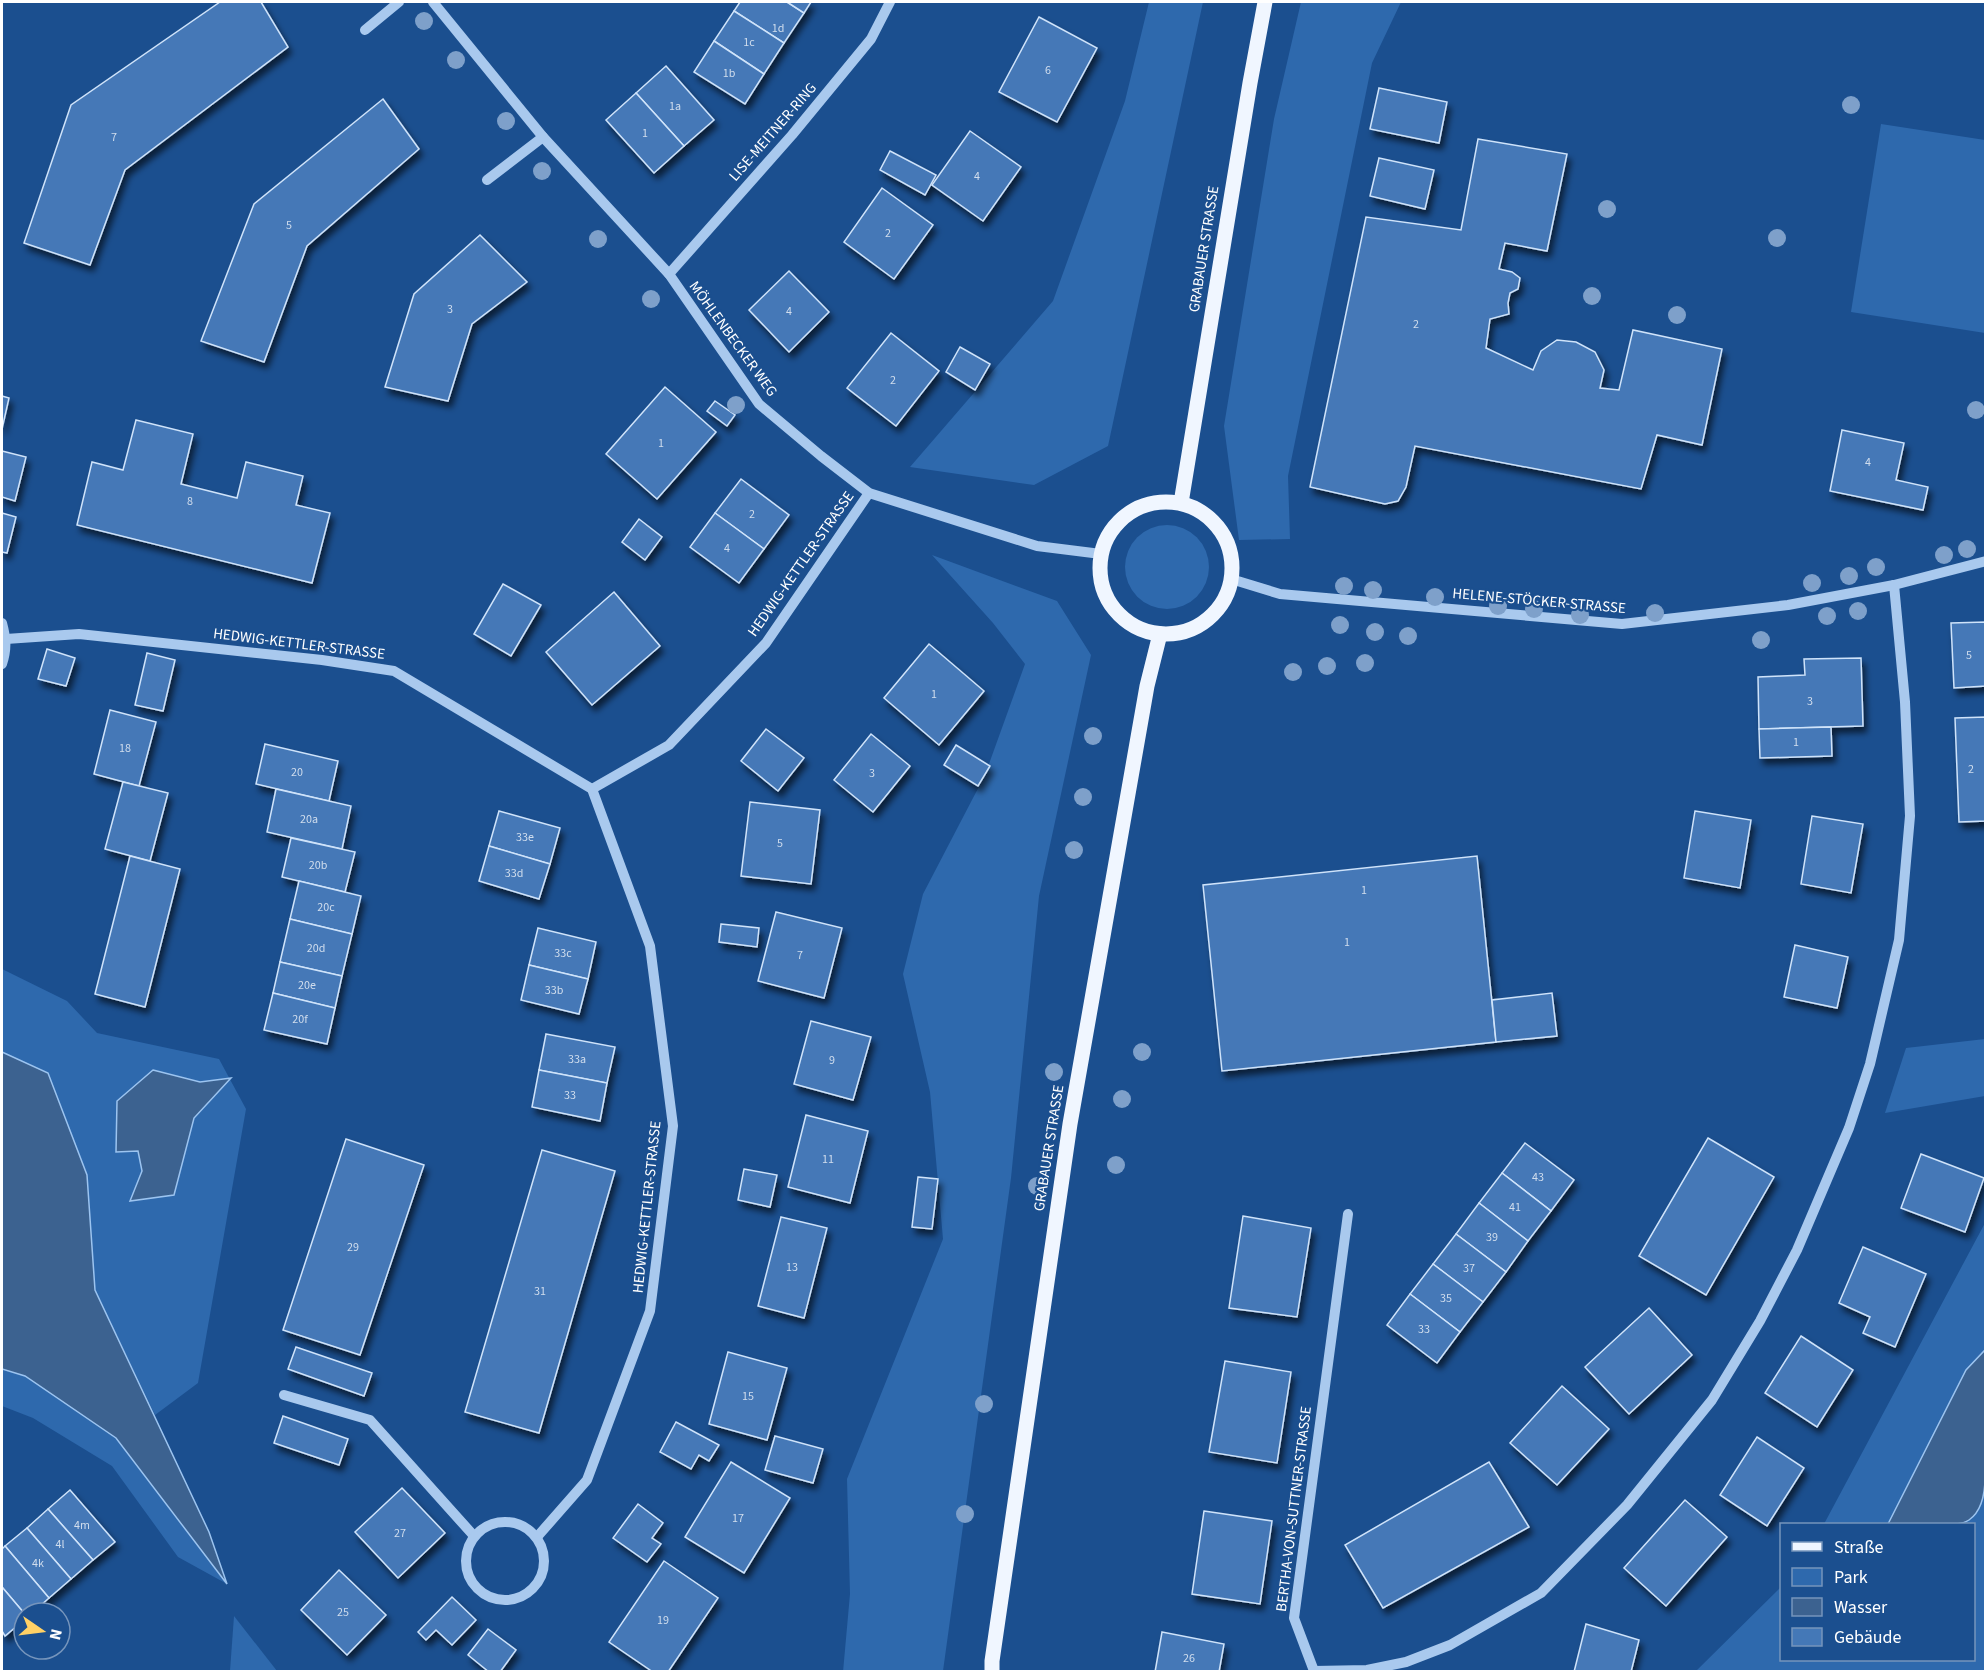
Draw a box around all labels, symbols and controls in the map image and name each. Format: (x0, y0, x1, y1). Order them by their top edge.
house number: 1d (772, 20, 784, 37)
house number: 1c (743, 34, 755, 51)
house number: 6 (1045, 62, 1051, 79)
house number: 1b (723, 65, 736, 82)
street label: LISE-MEITNER-RING (724, 78, 822, 186)
house number: 1a (669, 98, 681, 115)
house number: 1 (642, 125, 648, 142)
house number: 7 (111, 129, 117, 146)
house number: 4 (974, 168, 980, 185)
street label: GRABAUER STRASSE (1184, 184, 1224, 314)
house number: 5 (286, 217, 292, 234)
house number: 2 (885, 225, 891, 242)
street label: MÖHLENBECKER WEG (684, 277, 782, 401)
house number: 3 (447, 301, 453, 318)
house number: 4 (786, 303, 792, 320)
house number: 2 (1413, 316, 1419, 333)
house number: 2 (890, 372, 896, 389)
house number: 1 (658, 435, 664, 452)
house number: 4 (1865, 454, 1871, 471)
street label: HEDWIG-KETTLER-STRASSE (743, 487, 859, 641)
house number: 8 (187, 493, 193, 510)
house number: 2 (749, 506, 755, 523)
house number: 4 (724, 540, 730, 557)
street label: HELENE-STÖCKER-STRASSE (1451, 583, 1627, 619)
street label: HEDWIG-KETTLER-STRASSE (212, 623, 386, 665)
house number: 5 (1966, 647, 1972, 664)
house number: 1 (931, 686, 937, 703)
house number: 3 (1807, 693, 1813, 710)
house number: 1 (1793, 734, 1799, 751)
house number: 18 (119, 740, 131, 757)
house number: 2 (1968, 761, 1974, 778)
house number: 20 (291, 764, 303, 781)
house number: 3 (869, 765, 875, 782)
house number: 20a (300, 811, 318, 828)
house number: 33e (516, 829, 534, 846)
house number: 5 (777, 835, 783, 852)
house number: 20b (309, 857, 328, 874)
house number: 33d (505, 865, 523, 882)
house number: 1 (1361, 882, 1367, 899)
house number: 20c (317, 899, 335, 916)
house number: 1 (1344, 934, 1350, 951)
house number: 20d (307, 940, 325, 957)
house number: 33c (554, 945, 572, 962)
house number: 7 (797, 947, 803, 964)
house number: 20e (298, 977, 316, 994)
house number: 33b (545, 982, 564, 999)
house number: 20f (292, 1011, 308, 1028)
house number: 33a (568, 1051, 586, 1068)
house number: 9 (829, 1052, 835, 1069)
street label: GRABAUER STRASSE (1029, 1083, 1069, 1213)
house number: 33 (564, 1087, 576, 1104)
street label: HEDWIG-KETTLER-STRASSE (628, 1120, 666, 1294)
house number: 11 (822, 1151, 834, 1168)
house number: 43 (1532, 1169, 1544, 1186)
house number: 41 (1509, 1199, 1521, 1216)
house number: 39 (1486, 1229, 1498, 1246)
house number: 29 (347, 1239, 359, 1256)
house number: 13 (786, 1259, 798, 1276)
house number: 37 (1463, 1260, 1475, 1277)
house number: 31 (534, 1283, 546, 1300)
house number: 35 (1440, 1290, 1452, 1307)
house number: 33 (1418, 1321, 1430, 1338)
house number: 15 (742, 1388, 754, 1405)
street label: BERTHA-VON-SUTTNER-STRASSE (1271, 1405, 1317, 1613)
house number: 17 (732, 1510, 744, 1527)
house number: 4m (74, 1517, 90, 1534)
legend (1780, 1523, 1975, 1661)
house number: 27 (394, 1525, 406, 1542)
text: Straße (1834, 1535, 1884, 1560)
house number: 4l (55, 1536, 65, 1553)
house number: 4k (32, 1555, 44, 1572)
text: Park (1834, 1565, 1868, 1590)
text: Wasser (1834, 1595, 1888, 1620)
north arrow (12, 1601, 72, 1661)
house number: 25 (337, 1604, 349, 1621)
house number: 19 (657, 1612, 669, 1629)
text: Gebäude (1834, 1625, 1902, 1650)
text: N (44, 1627, 68, 1642)
house number: 26 (1183, 1650, 1195, 1667)

